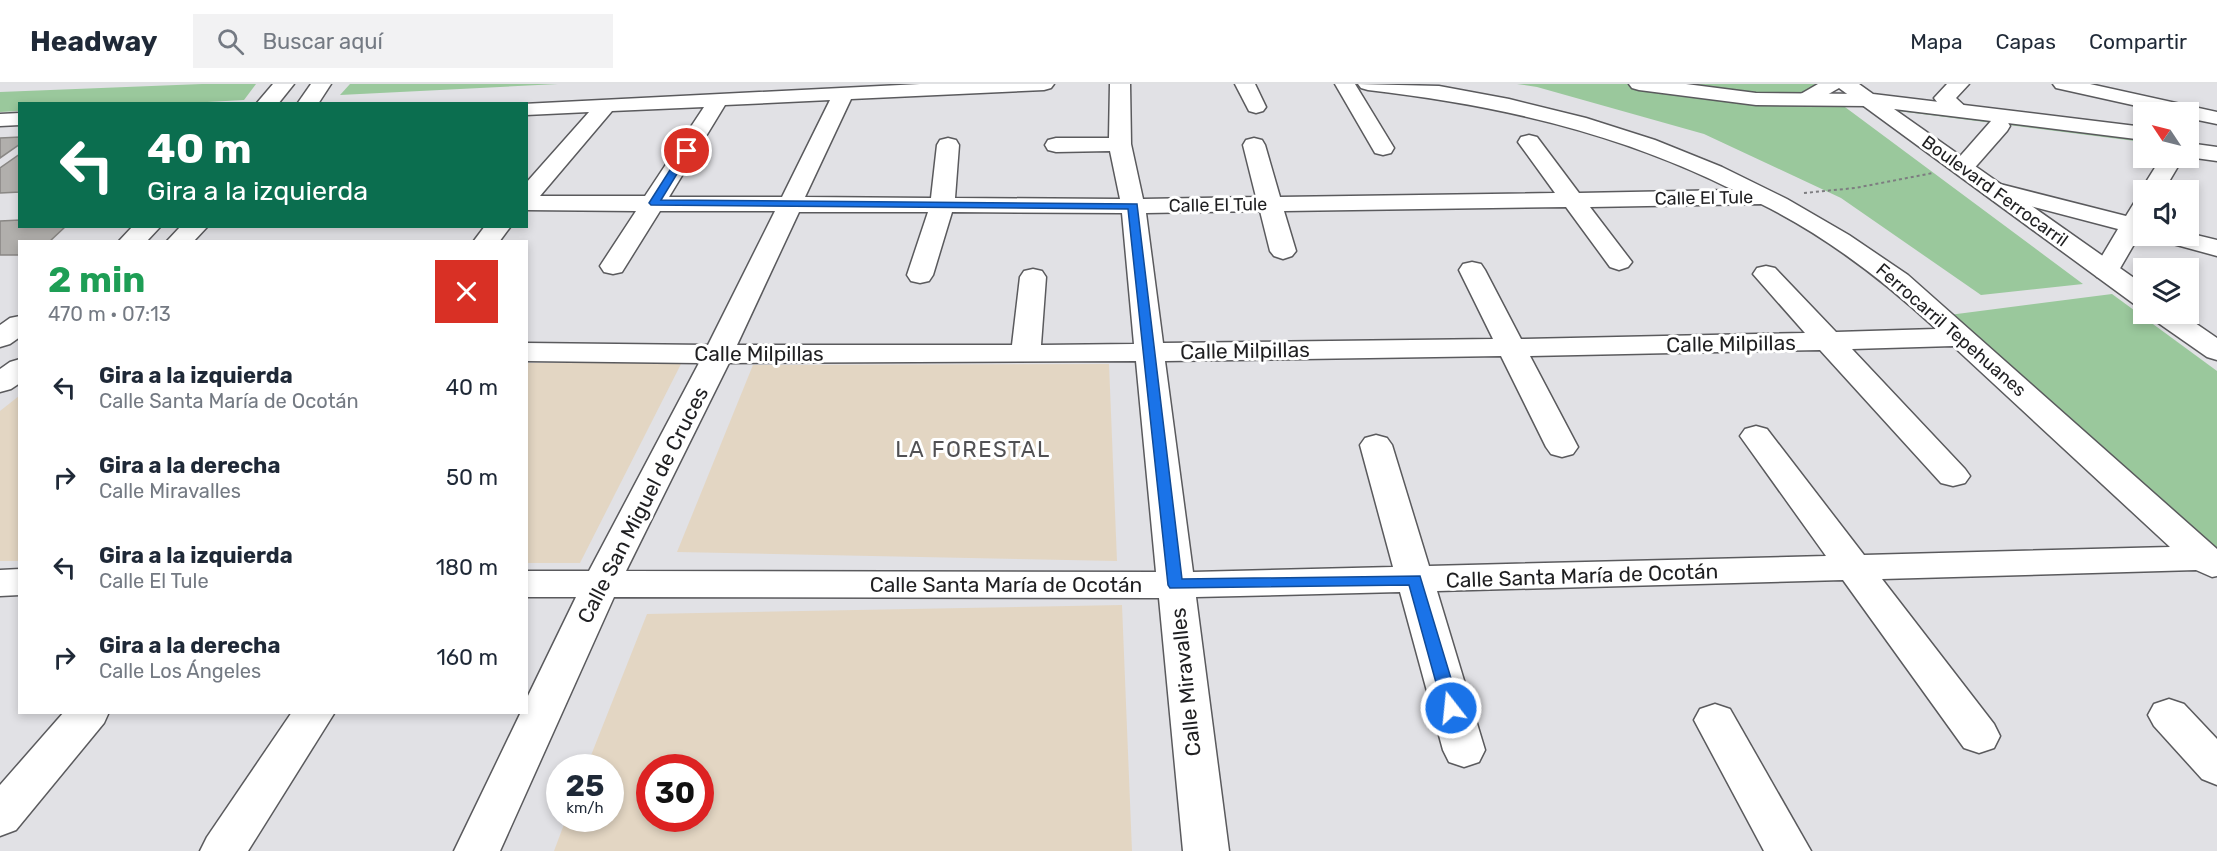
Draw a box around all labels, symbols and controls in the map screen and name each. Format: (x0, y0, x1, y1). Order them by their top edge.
search box (193, 14, 613, 68)
text: Headway (30, 25, 157, 58)
icon: search (214, 25, 247, 58)
text: Buscar aquí (262, 28, 383, 55)
text: Mapa (1910, 29, 1963, 54)
text: Capas (1996, 29, 2056, 54)
text: Compartir (2089, 29, 2187, 54)
north arrow (2133, 102, 2199, 168)
map controls (2133, 102, 2199, 324)
text: 40 m (147, 124, 252, 174)
pin (661, 125, 712, 176)
icon: left (48, 126, 126, 204)
street label: Boulevard Ferrocarril (1918, 131, 2072, 251)
icon: arrive (670, 134, 703, 167)
text: Gira a la izquierda (147, 175, 368, 207)
button: sound (2133, 180, 2199, 246)
street label: Calle El Tule (1654, 186, 1754, 210)
street label: Calle El Tule (1168, 193, 1268, 217)
text: 2 min (48, 258, 146, 301)
button: layers (2133, 258, 2199, 324)
street label: Ferrocarril Tepehuanes (1871, 259, 2031, 401)
button: close (435, 260, 498, 323)
text: 470 m · 07:13 (48, 302, 171, 326)
street label: Calle Milpillas (1666, 330, 1796, 357)
street label: Calle Milpillas (1180, 337, 1310, 364)
street label: Calle Milpillas (694, 341, 824, 366)
text: Gira a la izquierda (99, 362, 293, 389)
icon: left (48, 371, 81, 404)
text: 40 m (445, 374, 498, 401)
street label: Calle San Miguel de Cruces (572, 382, 713, 627)
text: Calle Santa María de Ocotán (99, 389, 359, 413)
district label: LA FORESTAL (895, 436, 1051, 463)
text: Gira a la derecha (99, 452, 280, 479)
icon: right (48, 461, 81, 494)
text: 50 m (446, 464, 498, 491)
text: Calle Miravalles (99, 479, 241, 503)
text: Gira a la izquierda (99, 542, 293, 569)
icon: left (48, 551, 81, 584)
text: 180 m (436, 554, 498, 581)
street label: Calle Santa María de Ocotán (1445, 558, 1719, 593)
text: Calle El Tule (99, 569, 209, 593)
street label: Calle Santa María de Ocotán (870, 572, 1142, 597)
street label: Calle Miravalles (1165, 607, 1206, 758)
text: Gira a la derecha (99, 632, 280, 659)
icon: right (48, 641, 81, 674)
text: 160 m (436, 644, 498, 671)
text: Calle Los Ángeles (99, 659, 261, 683)
position arrow (1419, 676, 1483, 740)
speed limit sign: 30 (636, 754, 714, 832)
text: 25 (566, 768, 604, 804)
text: km/h (566, 799, 604, 817)

